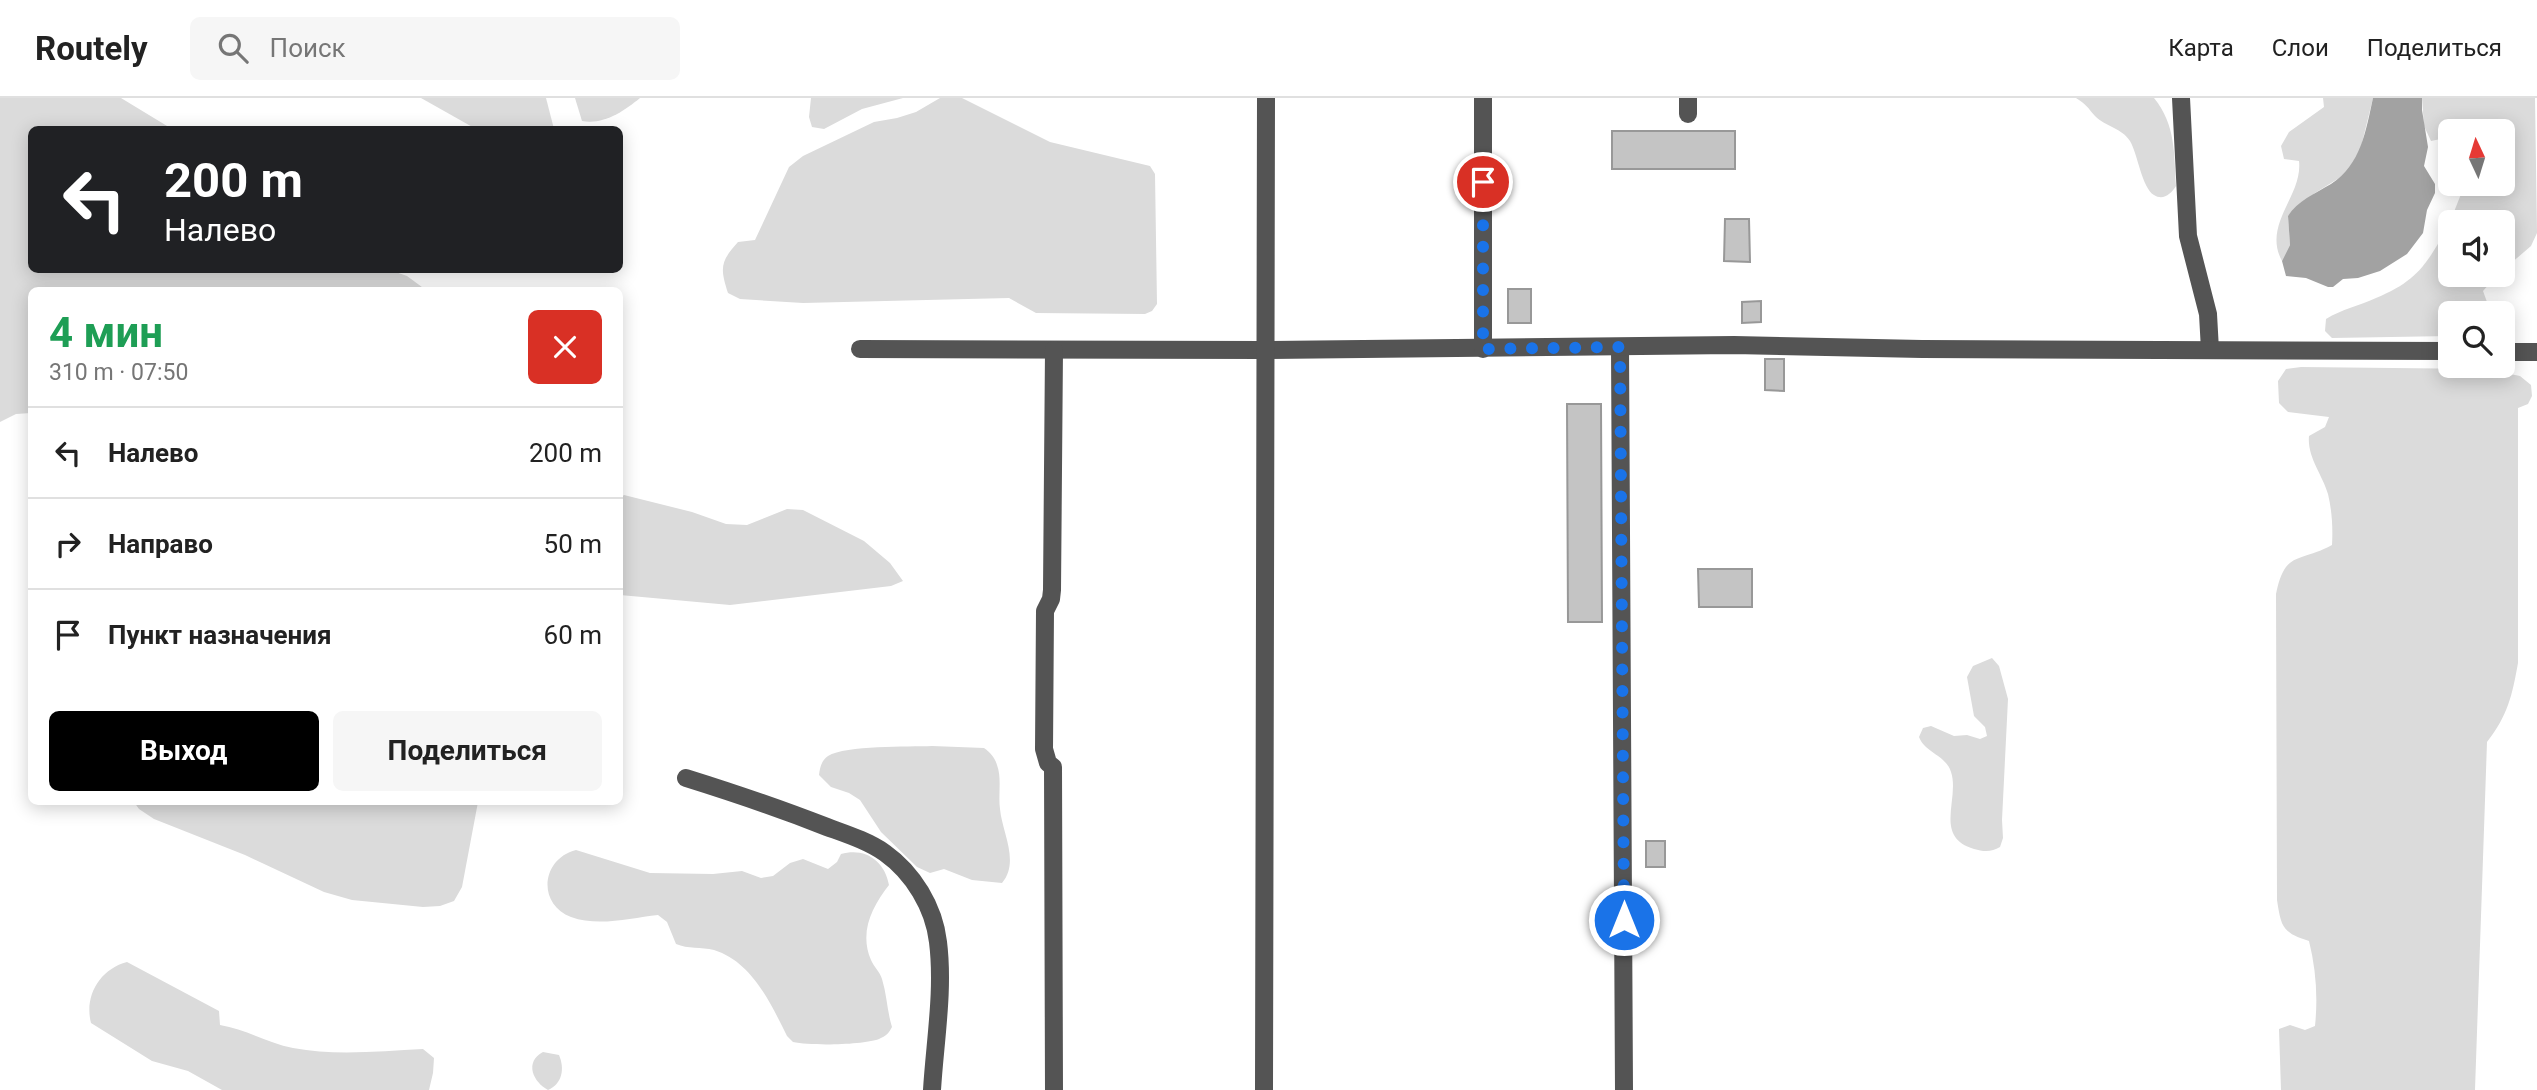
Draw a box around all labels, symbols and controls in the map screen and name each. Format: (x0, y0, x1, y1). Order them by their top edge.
search box (190, 17, 680, 80)
text: Routely (35, 29, 148, 68)
icon: search (214, 29, 252, 67)
text: Поиск (270, 33, 346, 63)
text: Карта (2168, 34, 2234, 62)
text: Слои (2272, 34, 2329, 62)
text: Поделиться (2367, 34, 2502, 62)
north arrow (2438, 119, 2515, 196)
map controls (2438, 119, 2515, 378)
text: 200 m (164, 152, 303, 209)
pin (1453, 152, 1513, 212)
icon: left (49, 154, 140, 245)
icon: arrive (1464, 163, 1502, 201)
button: sound (2438, 210, 2515, 287)
text: Налево (164, 211, 276, 249)
button: search (2438, 301, 2515, 378)
text: 4 мин (49, 308, 163, 357)
button: close (528, 310, 602, 384)
text: 310 m · 07:50 (49, 359, 188, 386)
icon: left (49, 434, 87, 472)
text: Налево (108, 438, 198, 468)
text: 200 m (529, 438, 602, 468)
icon: right (49, 525, 87, 563)
text: Направо (108, 529, 213, 559)
text: 50 m (544, 529, 602, 559)
icon: arrive (49, 616, 87, 654)
text: Пункт назначения (108, 620, 332, 650)
text: 60 m (544, 620, 602, 650)
button: Выход (49, 711, 319, 791)
button: Поделиться (333, 711, 602, 791)
position arrow (1587, 883, 1661, 957)

